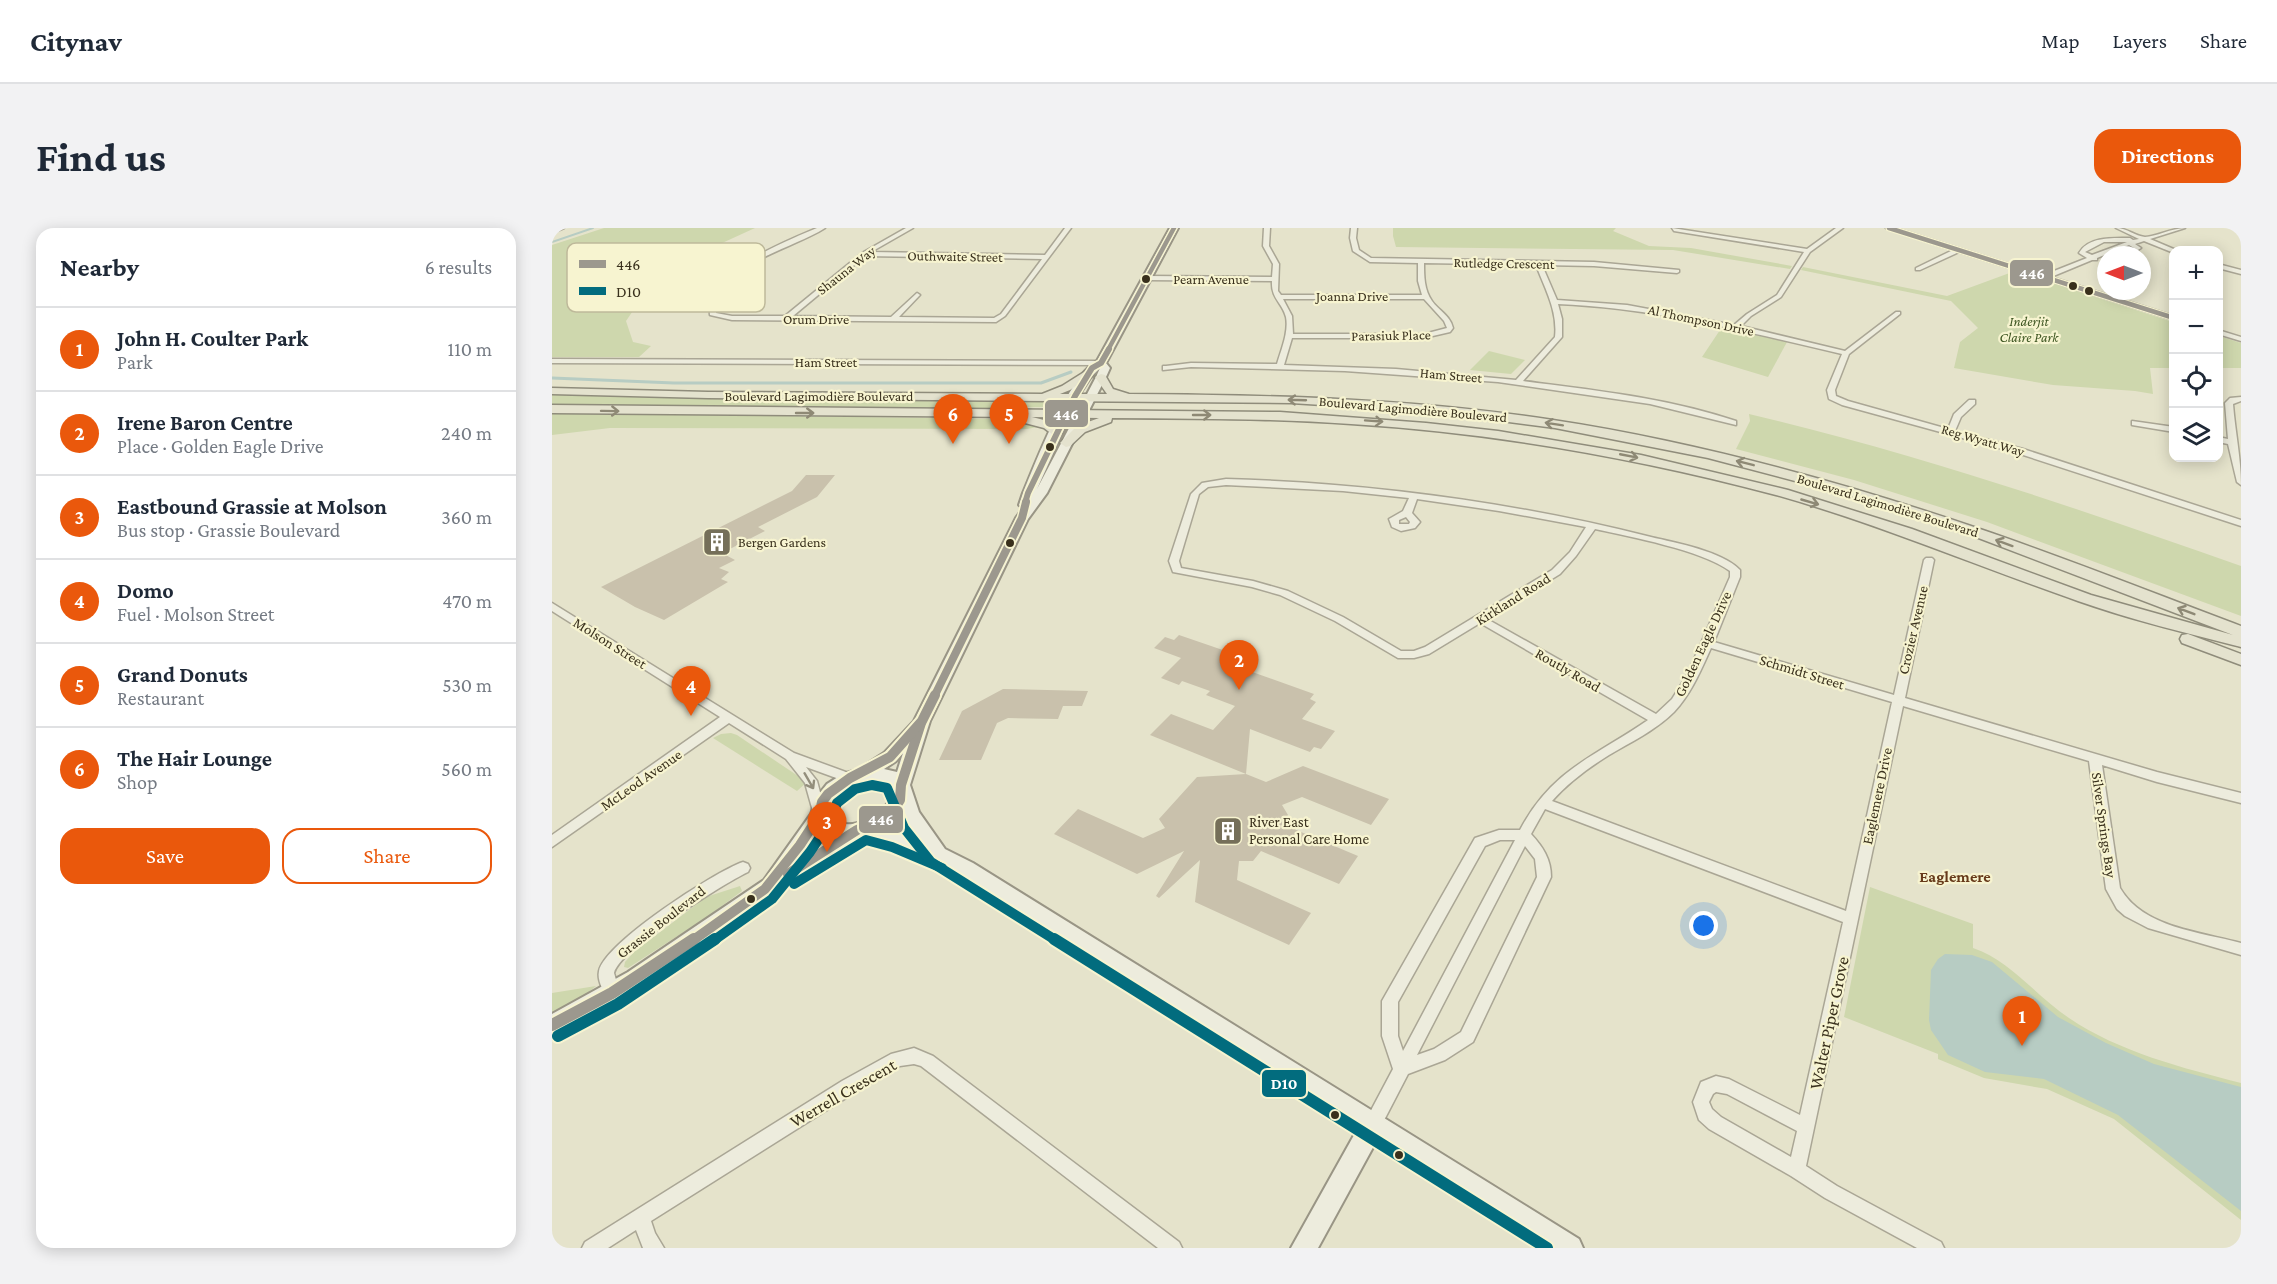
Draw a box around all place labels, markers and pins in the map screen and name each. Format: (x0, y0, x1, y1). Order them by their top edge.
unlabelled marker (1140, 273, 1152, 285)
unlabelled marker (2067, 280, 2079, 292)
unlabelled marker (2083, 285, 2095, 297)
pin: 6 (934, 394, 972, 444)
pin: 5 (990, 394, 1028, 444)
unlabelled marker (1044, 441, 1056, 453)
building icon: Bergen Gardens (701, 526, 733, 558)
place label: Bergen Gardens (738, 534, 826, 550)
unlabelled marker (1004, 537, 1016, 549)
pin: 2 (1220, 640, 1258, 690)
pin: 4 (672, 666, 710, 716)
pin: 3 (808, 802, 846, 852)
place label: River East Personal Care Home (1249, 814, 1370, 847)
building icon: River East Personal Care Home (1212, 815, 1244, 847)
unlabelled marker (745, 893, 757, 905)
pin: 1 (2002, 996, 2042, 1046)
unlabelled marker (1329, 1109, 1341, 1121)
unlabelled marker (1393, 1149, 1405, 1161)

